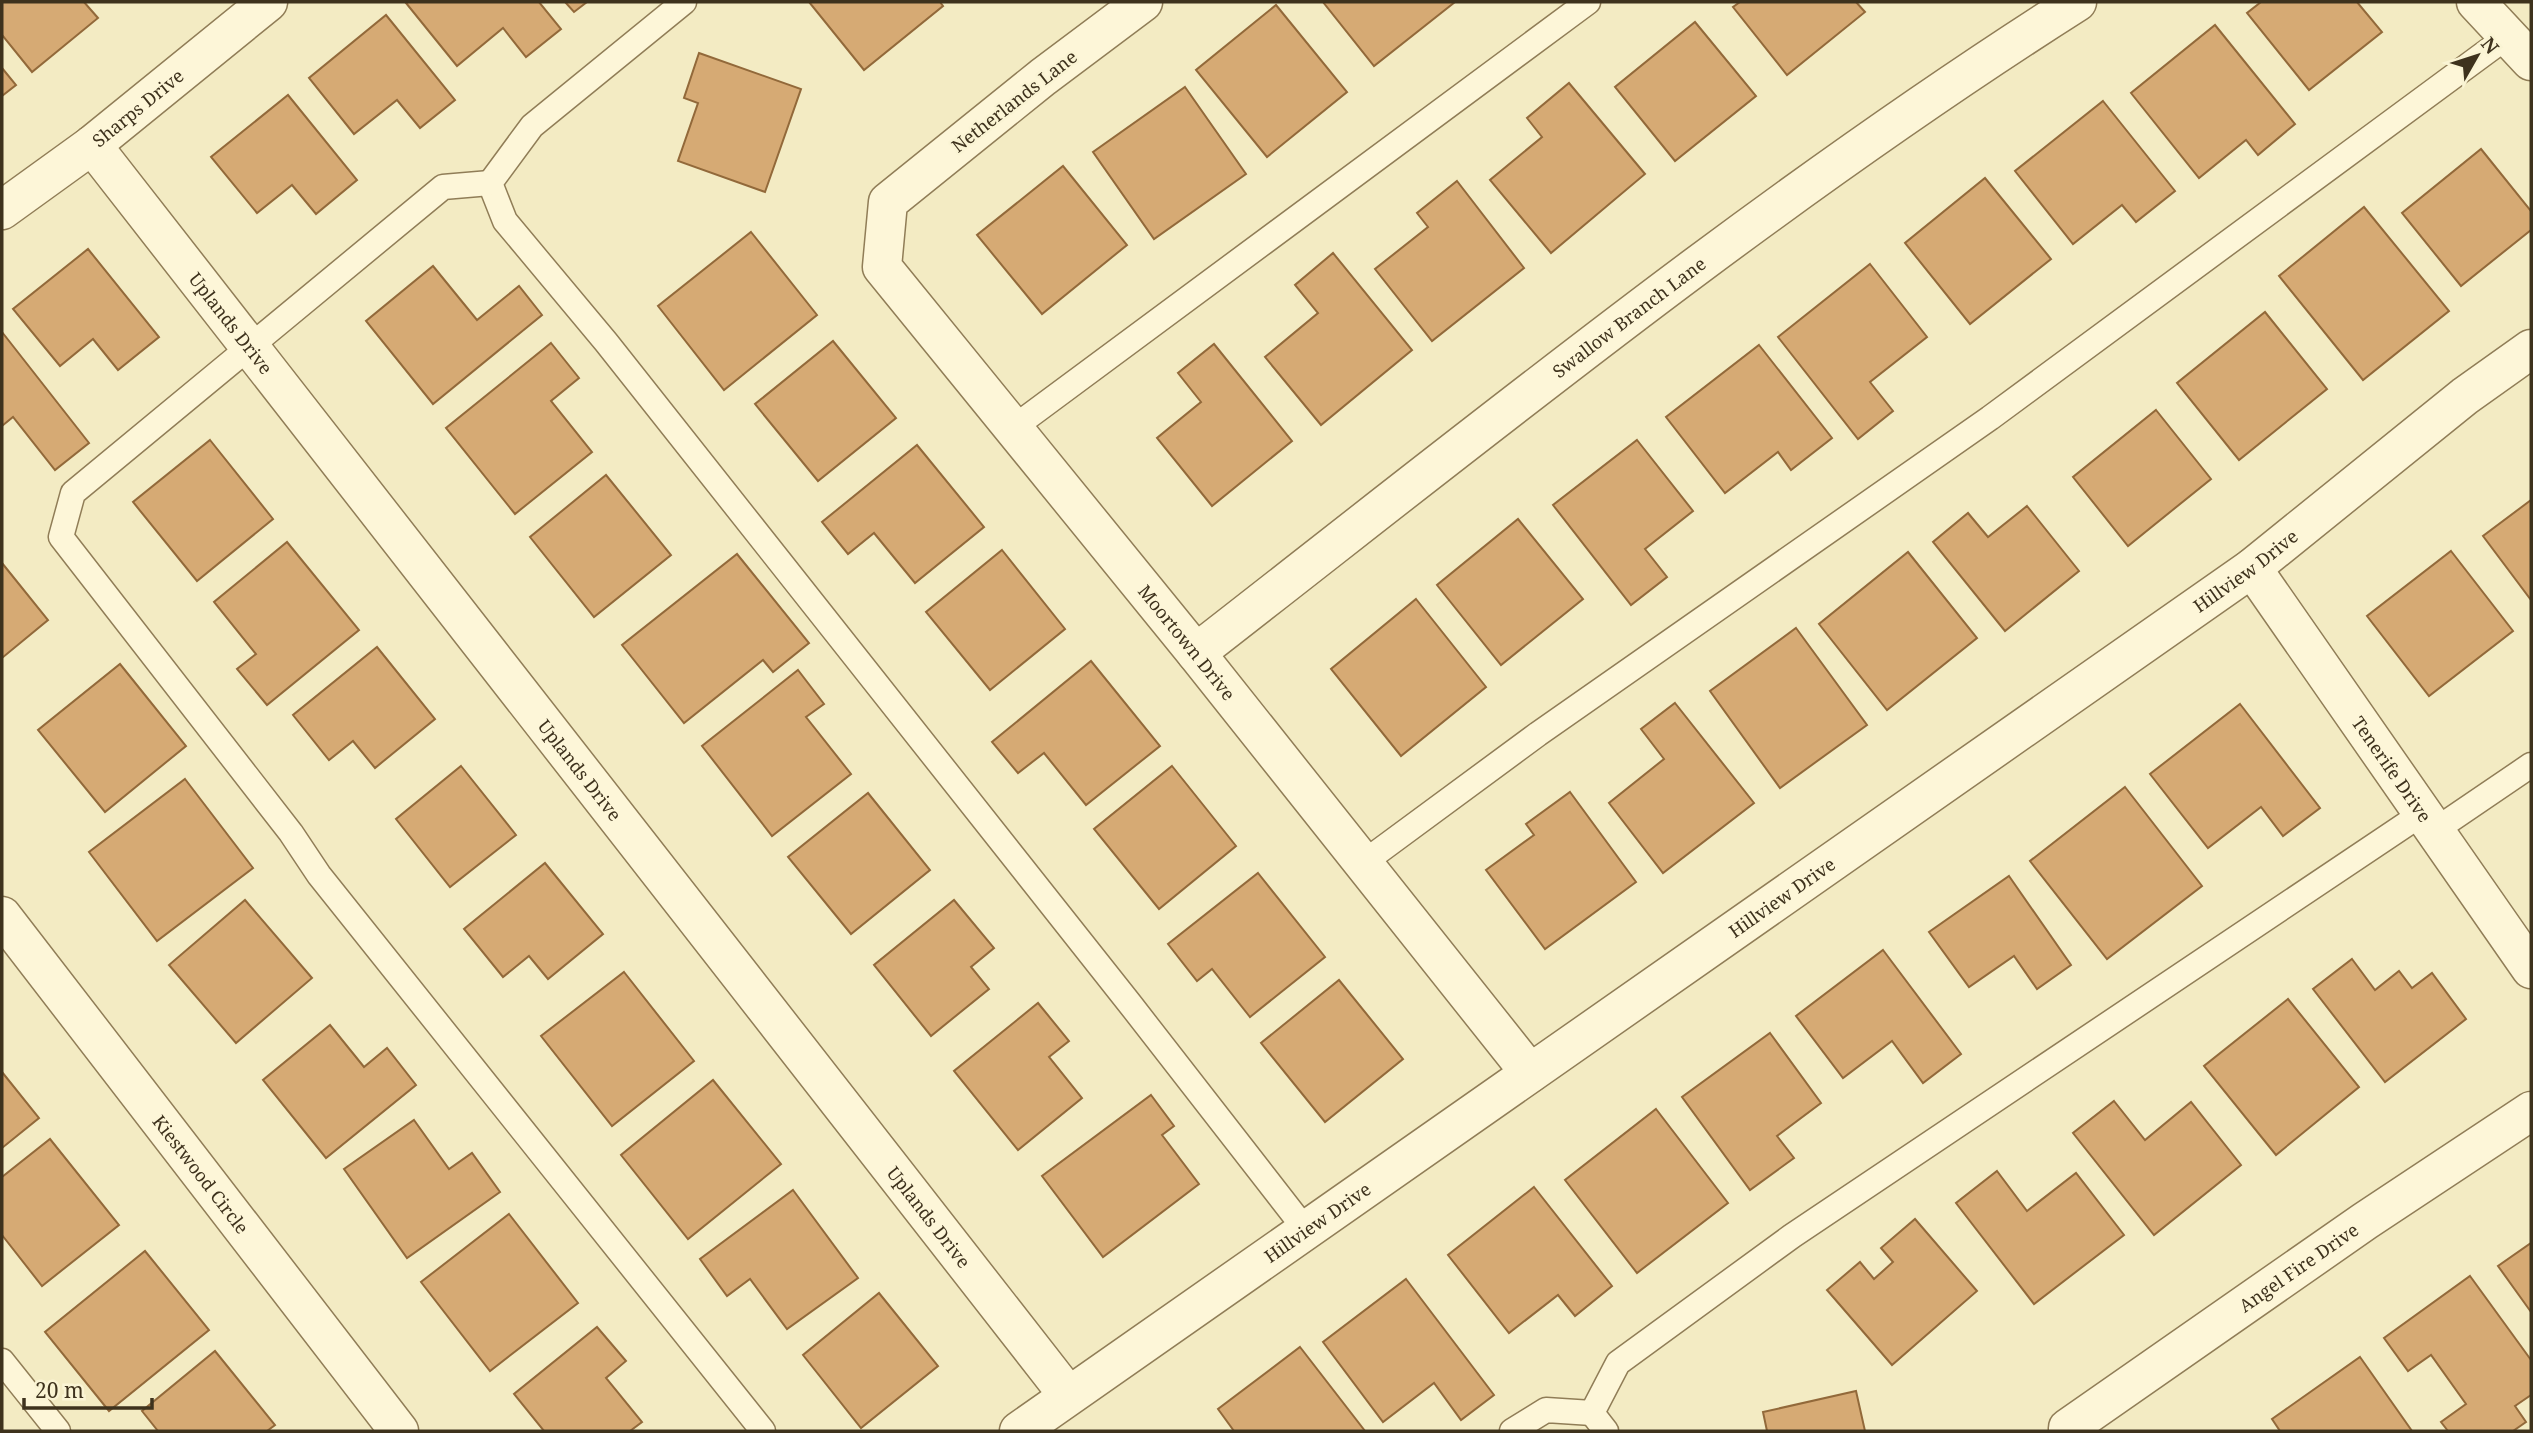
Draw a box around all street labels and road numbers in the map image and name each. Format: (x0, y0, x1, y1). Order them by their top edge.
street label: Netherlands Lane (946, 44, 1082, 158)
street label: Sharps Drive (87, 63, 188, 152)
street label: Swallow Branch Lane (1547, 251, 1711, 383)
street label: Uplands Drive (184, 267, 278, 379)
street label: Hillview Drive (2188, 524, 2303, 618)
street label: Moortown Drive (1133, 579, 1241, 705)
street label: Tenerife Drive (2347, 711, 2437, 827)
street label: Uplands Drive (533, 714, 627, 826)
street label: Hillview Drive (1724, 852, 1840, 943)
street label: Kiestwood Circle (148, 1110, 254, 1239)
street label: Uplands Drive (882, 1161, 976, 1273)
street label: Hillview Drive (1259, 1177, 1375, 1268)
street label: Angel Fire Drive (2234, 1217, 2363, 1317)

